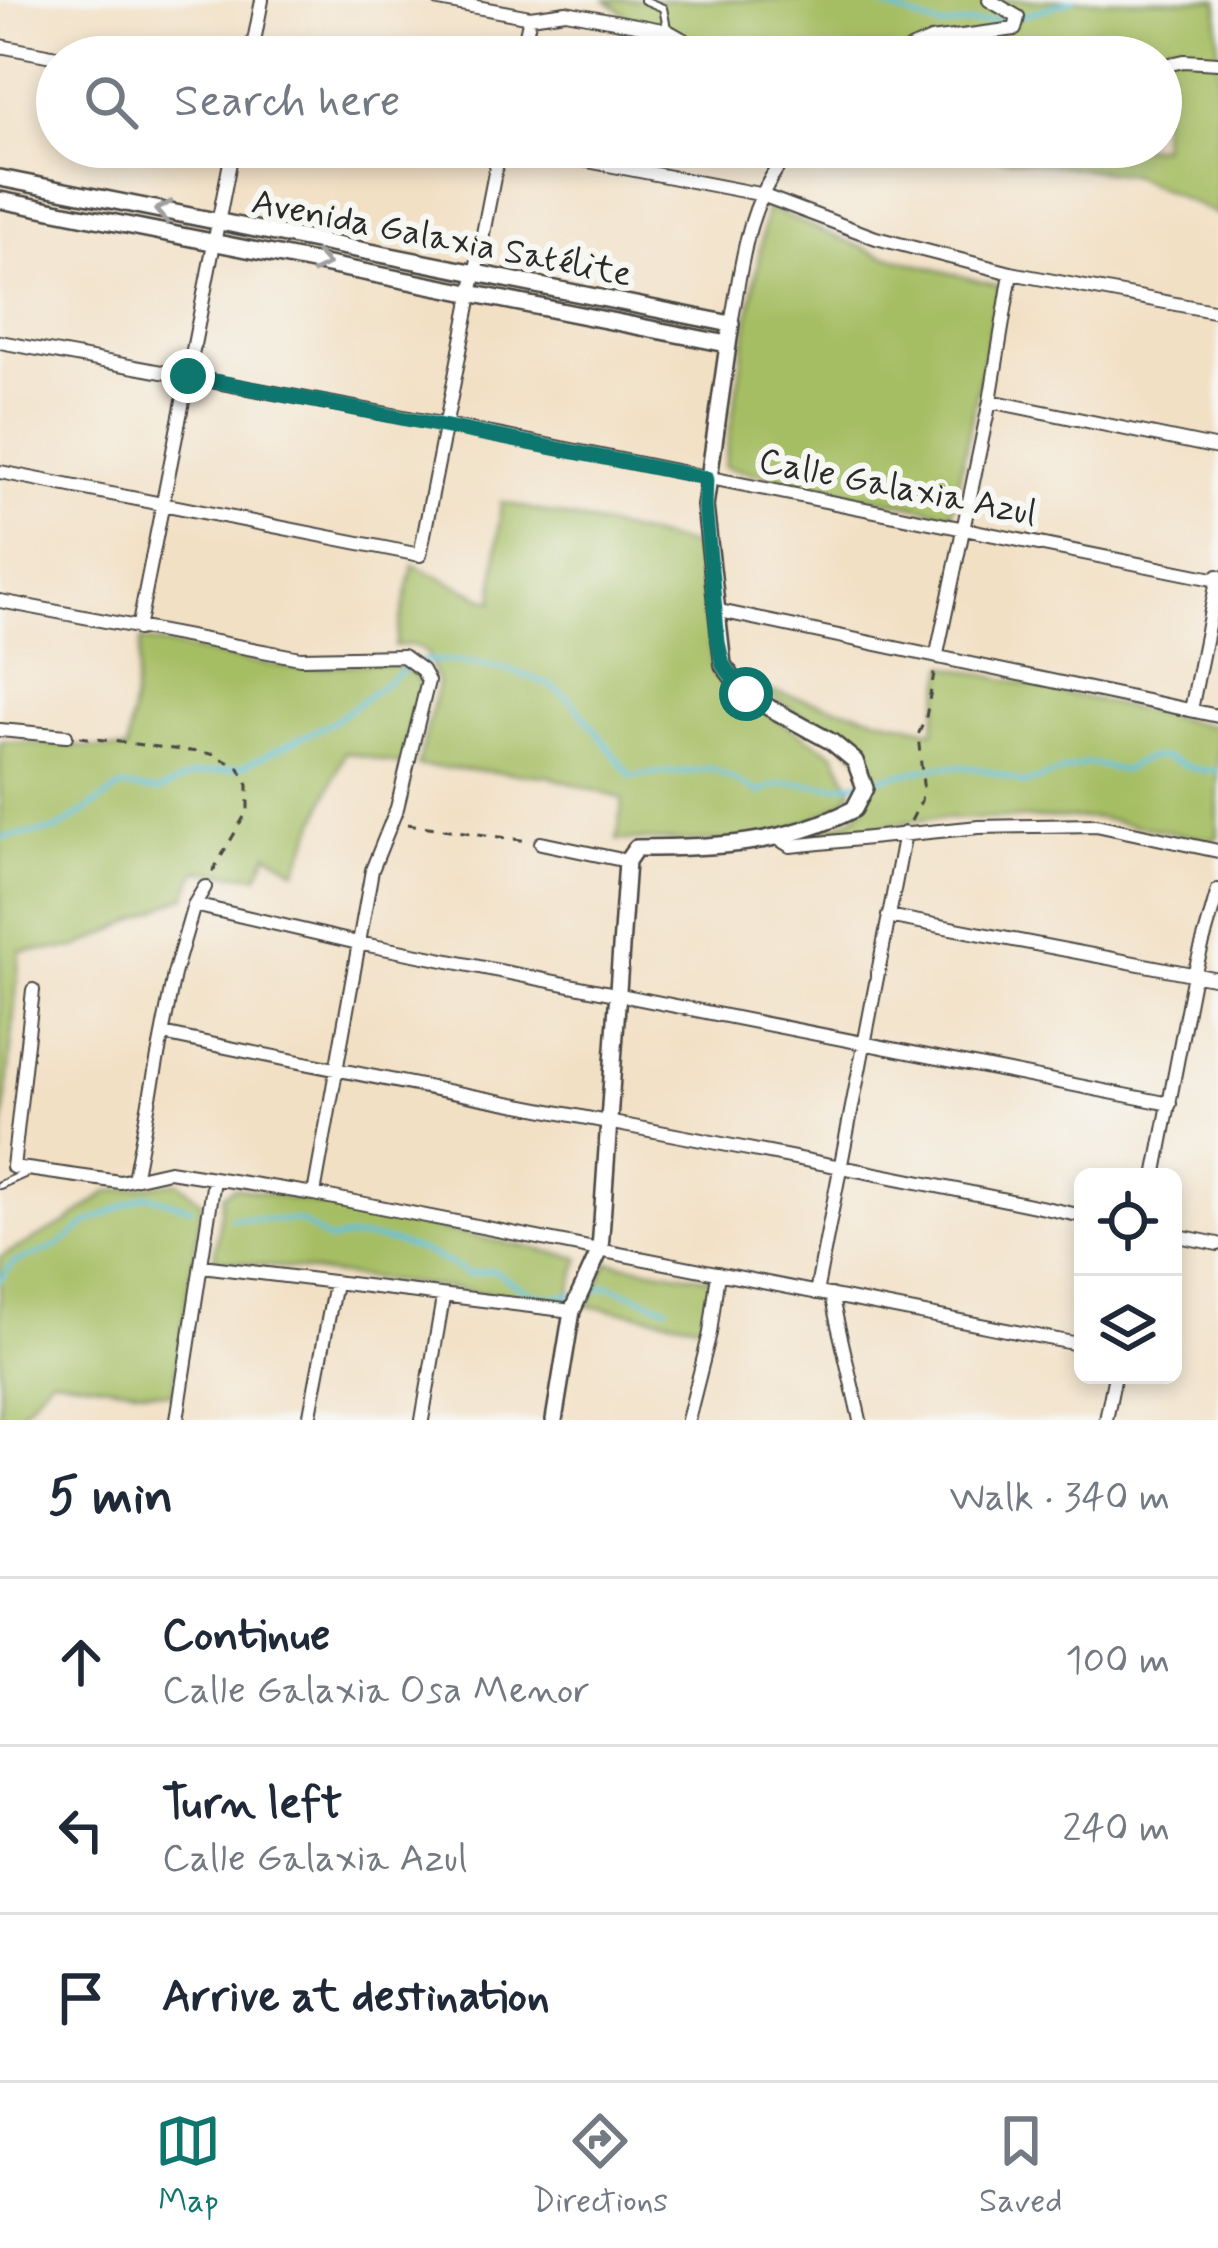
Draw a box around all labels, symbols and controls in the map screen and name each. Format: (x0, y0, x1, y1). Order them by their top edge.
search box (36, 36, 1182, 168)
icon: search (78, 69, 144, 135)
text: Search here (174, 73, 401, 132)
street label: Avenida Galaxia Satélite (247, 180, 635, 299)
one-way arrow (154, 199, 174, 225)
one-way arrow (310, 250, 330, 275)
route end (161, 349, 215, 403)
street label: Calle Galaxia Azul (754, 438, 1040, 538)
route start (719, 667, 773, 721)
map controls (1074, 1168, 1182, 1384)
button: locate (1074, 1168, 1182, 1276)
button: layers (1074, 1276, 1182, 1384)
text: 5 min (48, 1465, 173, 1531)
text: Walk · 340 m (949, 1473, 1170, 1524)
text: Continue (162, 1607, 330, 1666)
icon: ahead (48, 1629, 114, 1695)
text: 100 m (1065, 1636, 1170, 1687)
text: Calle Galaxia Osa Menor (162, 1666, 590, 1717)
text: Turn left (162, 1775, 342, 1834)
icon: left (48, 1797, 114, 1863)
text: 240 m (1062, 1804, 1170, 1855)
text: Calle Galaxia Azul (162, 1834, 467, 1885)
icon: arrive (48, 1965, 114, 2031)
text: Arrive at destination (162, 1968, 550, 2027)
tab: Map (155, 2108, 221, 2224)
tab: Directions (532, 2108, 668, 2224)
tab: Saved (979, 2108, 1063, 2224)

